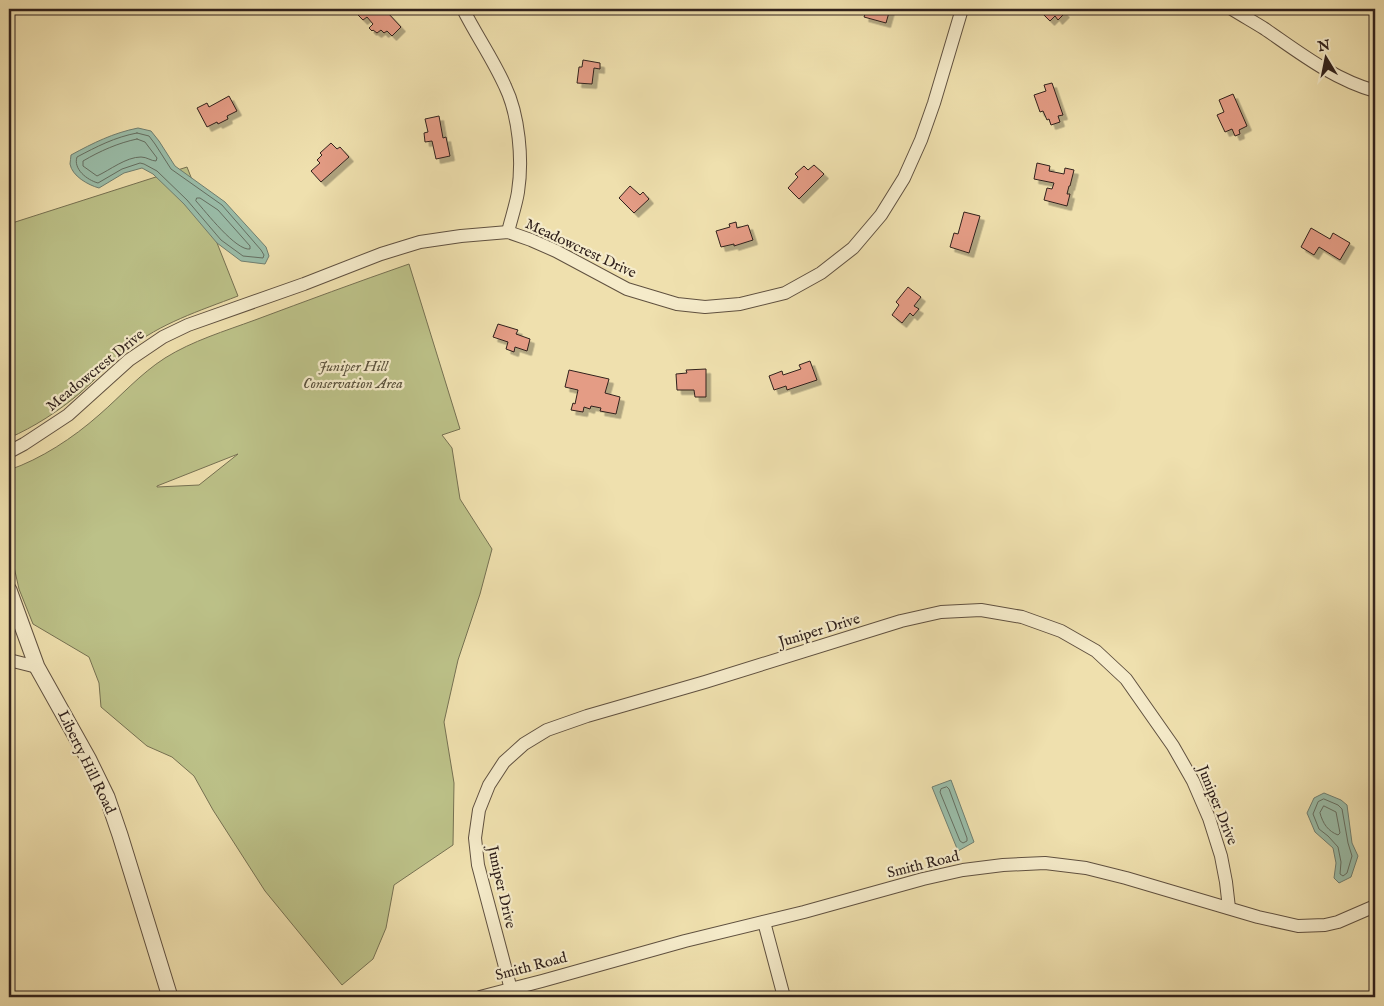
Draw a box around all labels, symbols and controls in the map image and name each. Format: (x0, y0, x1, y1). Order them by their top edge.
north arrow (1302, 32, 1352, 82)
text: N (1315, 36, 1331, 56)
street label: Meadowcrest Drive (522, 214, 640, 283)
street label: Meadowcrest Drive (43, 325, 148, 416)
park label: Juniper Hill Conservation Area (303, 357, 403, 393)
street label: Juniper Drive (774, 609, 862, 652)
street label: Liberty Hill Road (53, 707, 120, 818)
street label: Juniper Drive (1192, 761, 1242, 848)
street label: Juniper Drive (482, 842, 520, 930)
street label: Smith Road (885, 846, 962, 883)
street label: Smith Road (493, 948, 570, 985)

